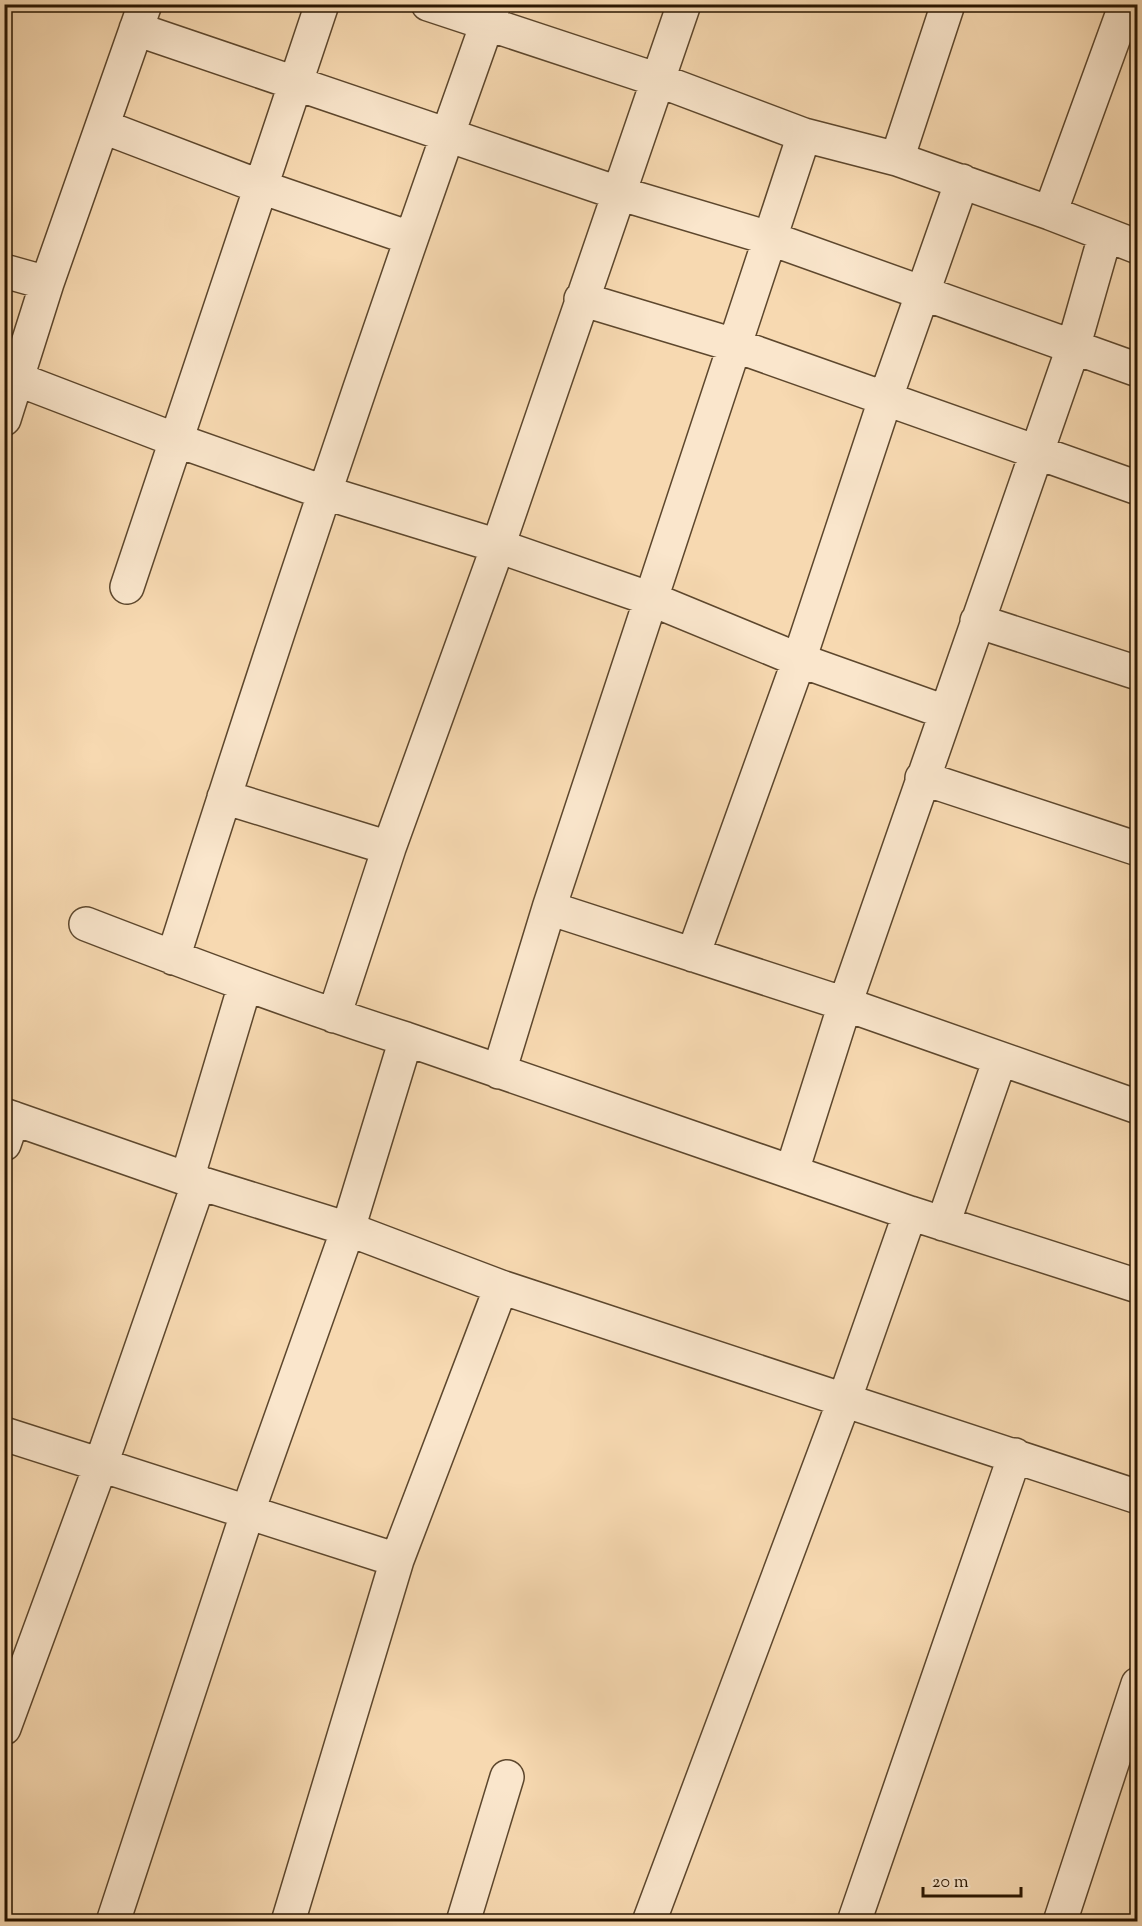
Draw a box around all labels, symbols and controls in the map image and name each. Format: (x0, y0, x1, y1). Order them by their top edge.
scale bar (923, 1860, 1020, 1898)
text: 20 m (932, 1870, 969, 1896)

